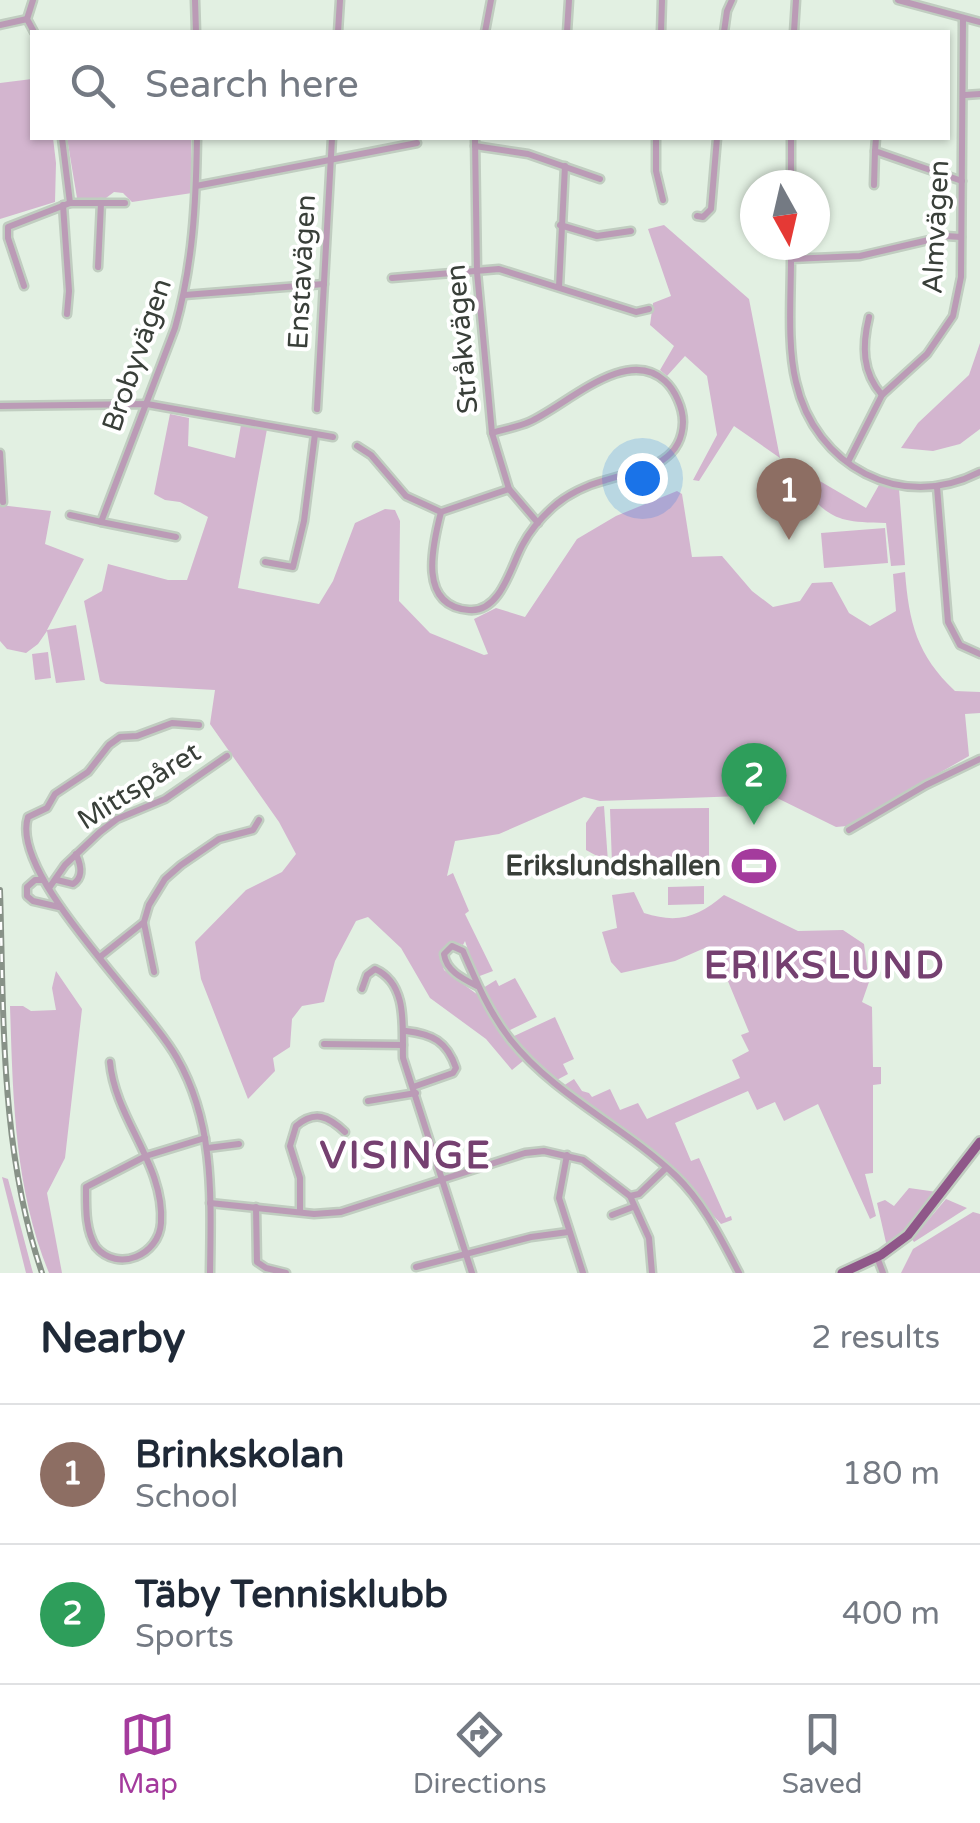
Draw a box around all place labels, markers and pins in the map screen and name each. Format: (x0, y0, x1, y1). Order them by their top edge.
pin: 1 (756, 458, 822, 540)
pin: 2 (722, 742, 786, 825)
sports icon: Erikslundshallen (730, 842, 778, 890)
place label: Erikslundshallen (505, 849, 721, 883)

